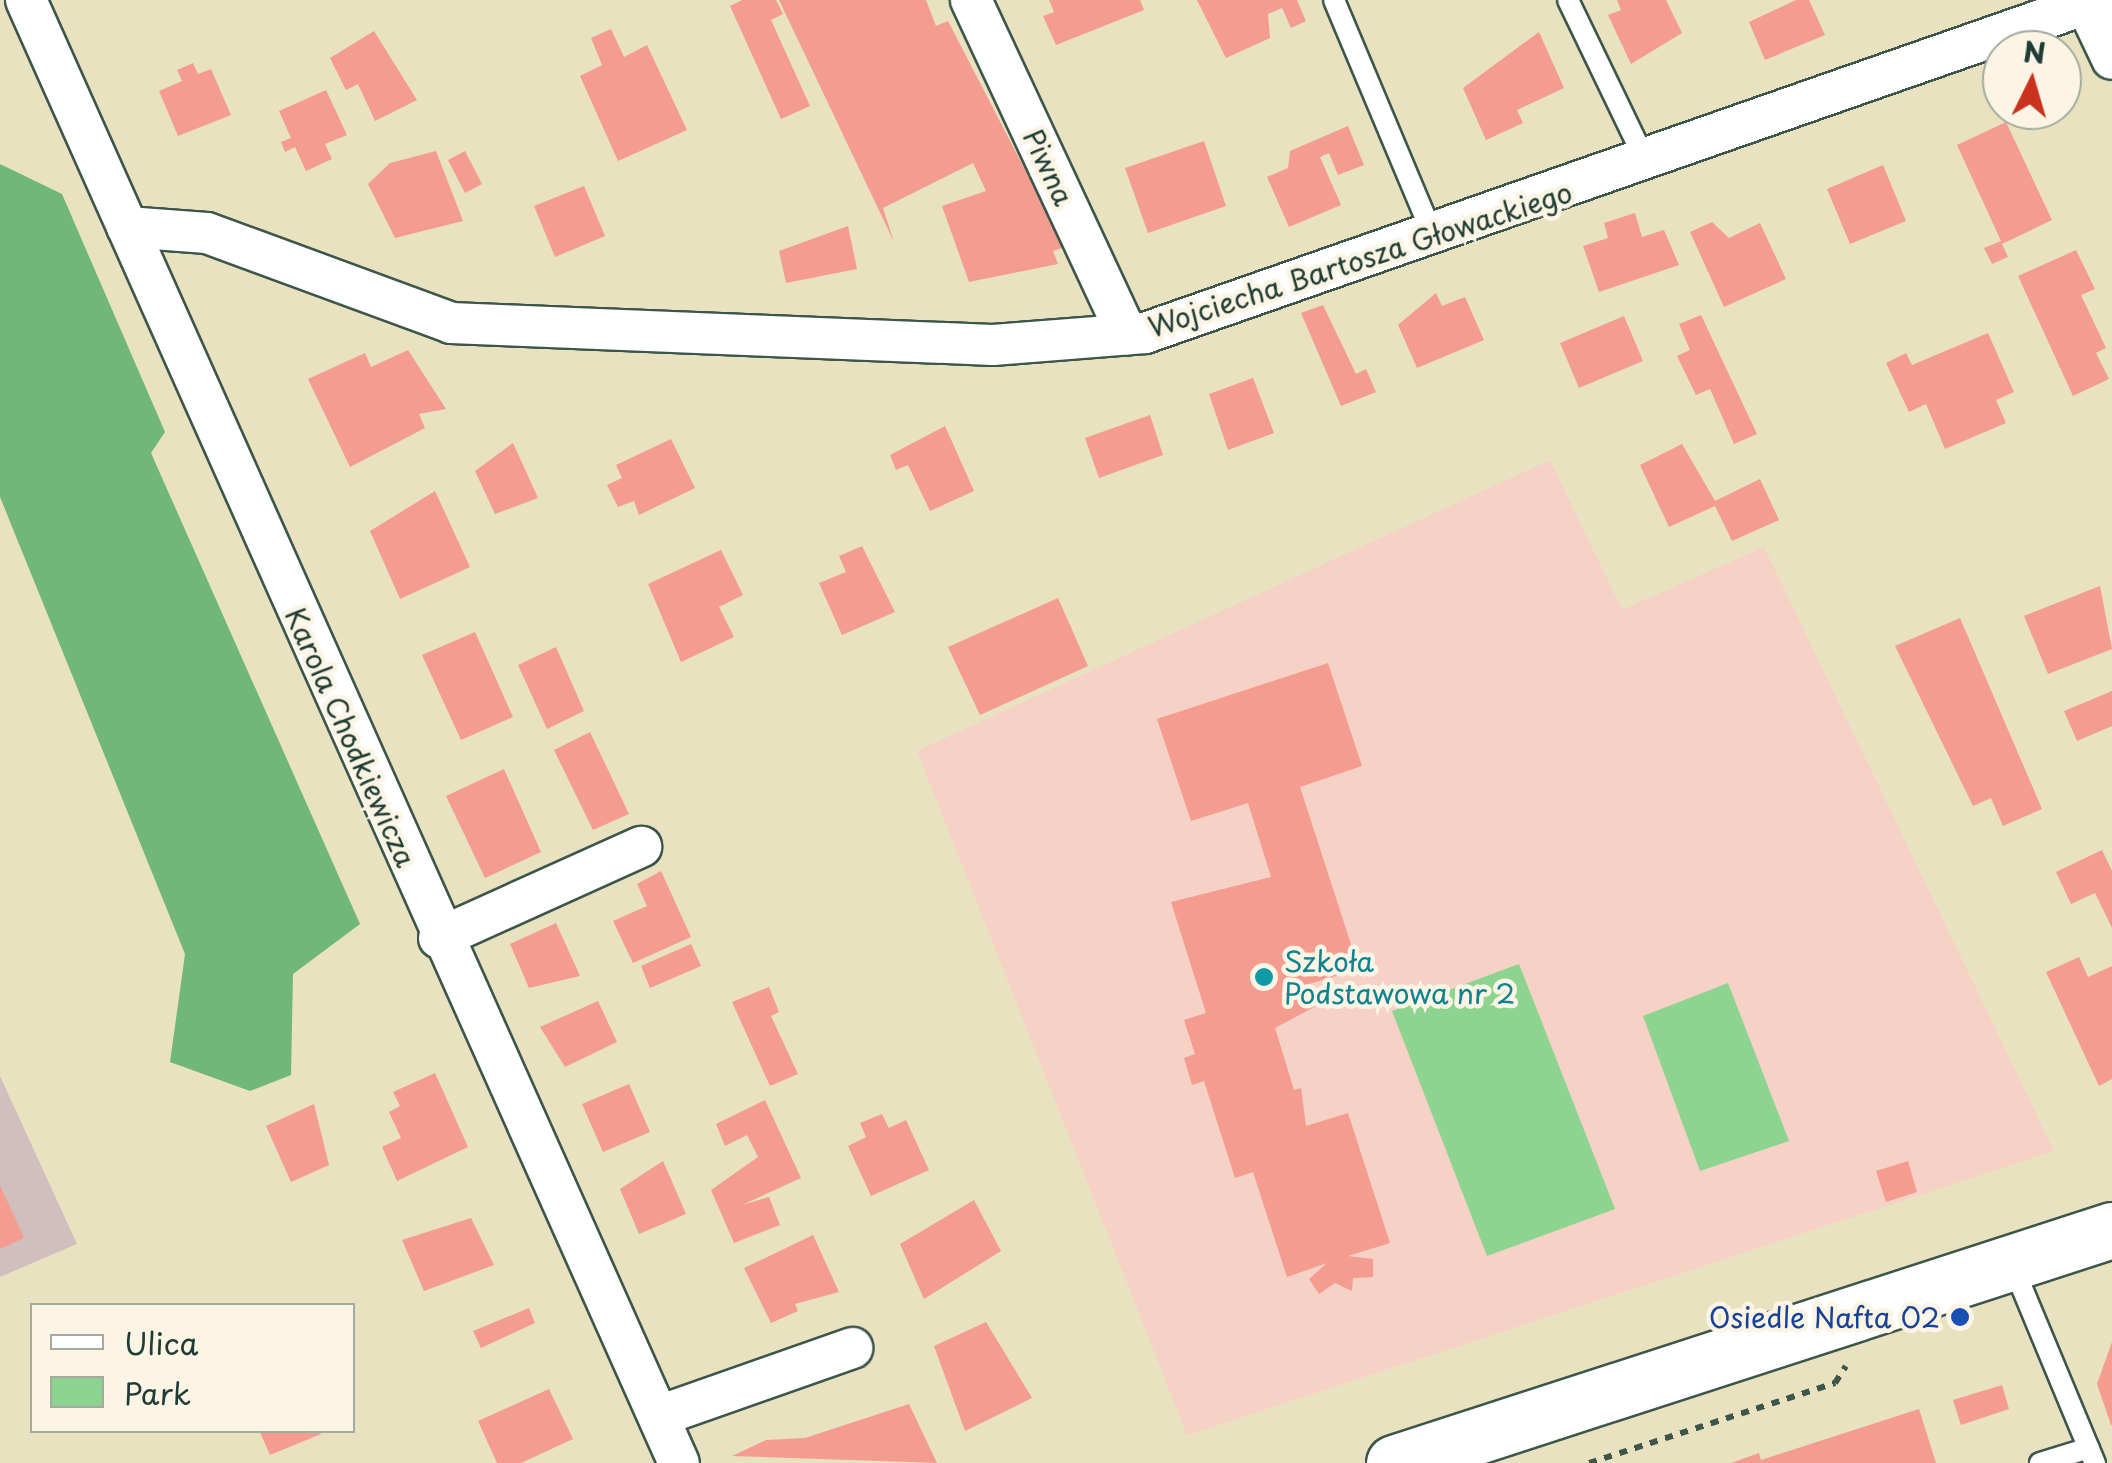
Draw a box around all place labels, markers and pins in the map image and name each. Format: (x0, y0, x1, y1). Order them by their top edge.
place label: Szkoła Podstawowa nr 2 (1284, 944, 1516, 1010)
marker: Szkoła Podstawowa nr 2 (1253, 966, 1275, 988)
place label: Osiedle Nafta 02 (1705, 1300, 1940, 1334)
marker: Osiedle Nafta 02 (1949, 1306, 1971, 1328)

